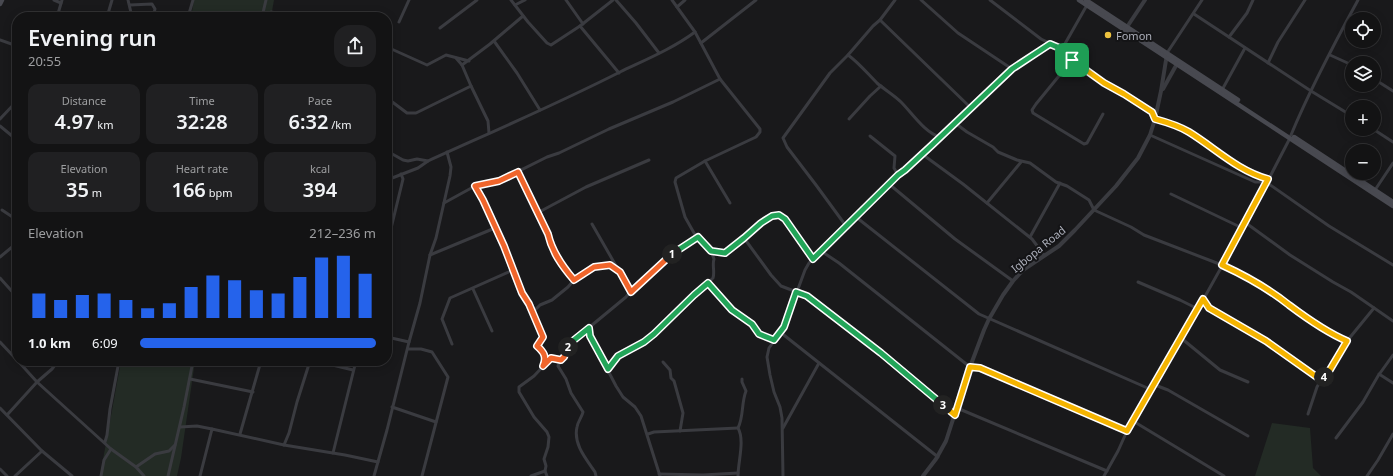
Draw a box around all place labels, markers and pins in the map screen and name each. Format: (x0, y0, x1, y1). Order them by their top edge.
place label: Fomon (1116, 28, 1152, 43)
marker: Fomon (1103, 30, 1113, 40)
pin (1055, 43, 1089, 77)
pin: 1 (662, 244, 682, 264)
pin: 2 (558, 337, 578, 357)
pin: 4 (1314, 367, 1334, 387)
pin: 3 (933, 395, 953, 415)

